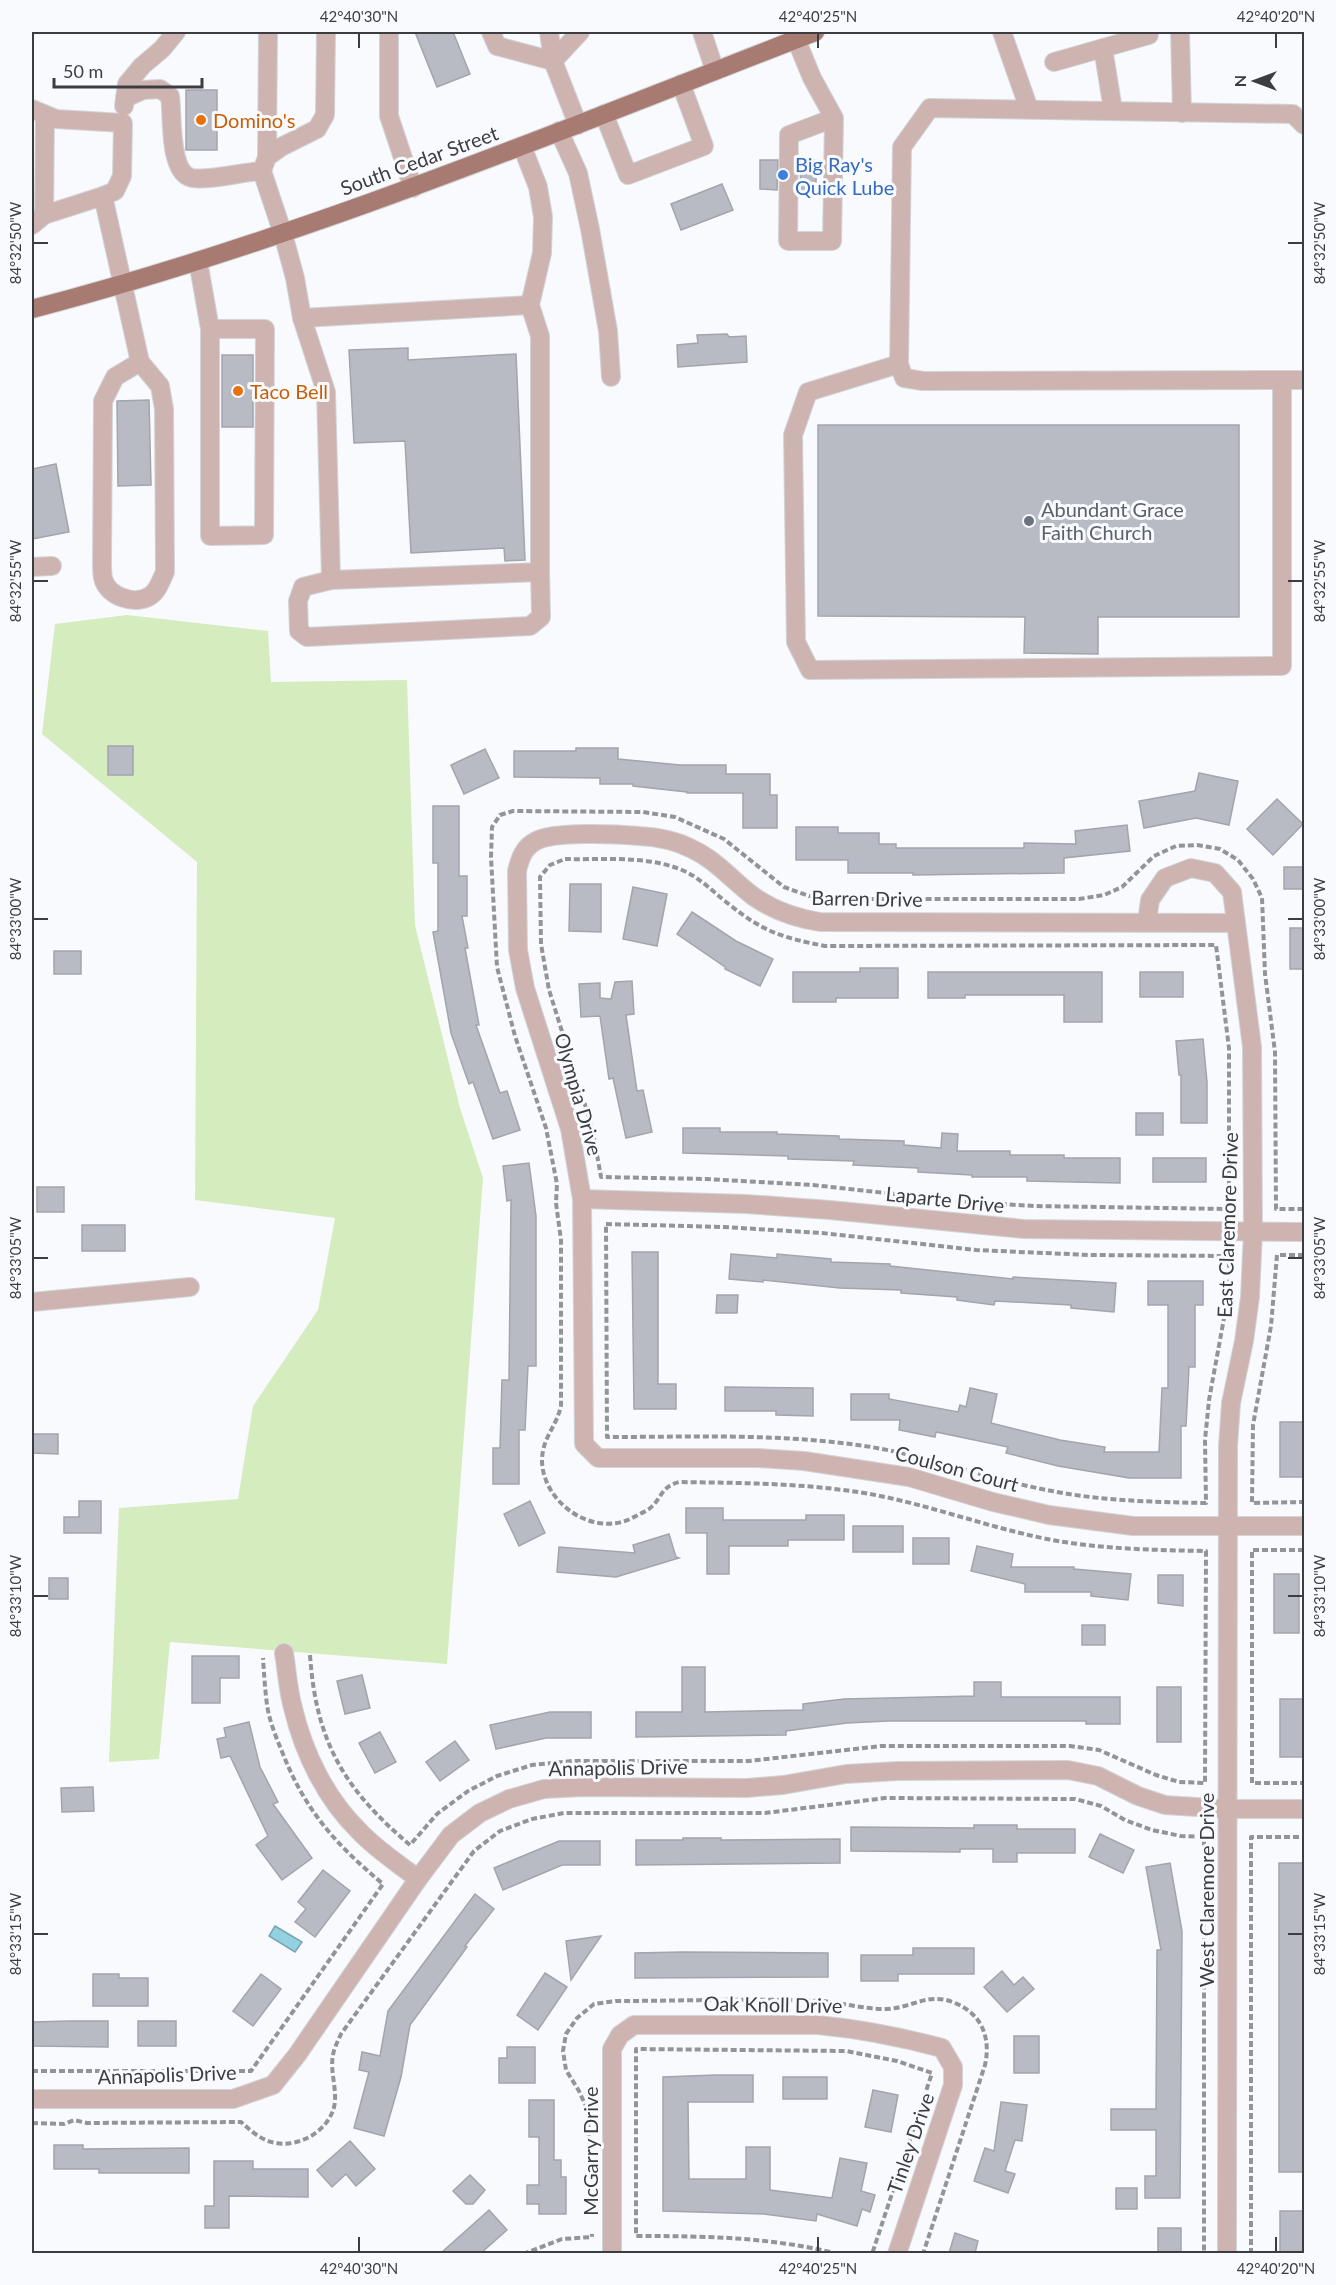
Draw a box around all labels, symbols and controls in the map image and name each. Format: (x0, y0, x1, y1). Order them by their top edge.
text: 42°40'30"N (320, 7, 398, 25)
text: 42°40'25"N (779, 7, 857, 25)
text: 42°40'20"N (1237, 7, 1315, 25)
scale bar (54, 51, 202, 89)
north arrow (1225, 51, 1285, 111)
text: 50 m (63, 60, 103, 82)
text: N (1230, 75, 1249, 87)
place label: Domino's (213, 108, 295, 132)
marker: Domino's (194, 113, 208, 127)
street label: South Cedar Street (337, 120, 501, 200)
place label: Big Ray's Quick Lube (795, 152, 894, 199)
marker: Big Ray's Quick Lube (776, 168, 790, 182)
text: 84°32'50"W (6, 201, 24, 284)
text: 84°32'50"W (1310, 201, 1328, 284)
place label: Taco Bell (250, 379, 328, 403)
marker: Taco Bell (231, 384, 245, 398)
place label: Abundant Grace Faith Church (1041, 497, 1184, 544)
marker: Abundant Grace Faith Church (1022, 514, 1036, 528)
text: 84°32'55"W (6, 539, 24, 622)
text: 84°32'55"W (1310, 539, 1328, 622)
text: 84°33'00"W (6, 877, 24, 960)
text: 84°33'00"W (1310, 877, 1328, 960)
street label: Barren Drive (811, 885, 923, 911)
street label: Olympia Drive (550, 1030, 608, 1158)
street label: East Claremore Drive (1212, 1132, 1242, 1318)
street label: Laparte Drive (885, 1181, 1005, 1217)
text: 84°33'05"W (6, 1216, 24, 1299)
text: 84°33'05"W (1310, 1216, 1328, 1299)
street label: Coulson Court (893, 1440, 1021, 1496)
text: 84°33'10"W (6, 1554, 24, 1637)
text: 84°33'10"W (1310, 1554, 1328, 1637)
street label: Annapolis Drive (548, 1754, 688, 1780)
street label: West Claremore Drive (1194, 1793, 1218, 1987)
text: 84°33'15"W (6, 1892, 24, 1975)
text: 84°33'15"W (1310, 1892, 1328, 1975)
street label: Oak Knoll Drive (703, 1991, 843, 2017)
street label: Annapolis Drive (97, 2060, 237, 2088)
street label: McGarry Drive (578, 2086, 602, 2216)
street label: Tinley Drive (882, 2089, 938, 2197)
text: 42°40'30"N (320, 2259, 398, 2277)
text: 42°40'25"N (779, 2259, 857, 2277)
text: 42°40'20"N (1237, 2259, 1315, 2277)

